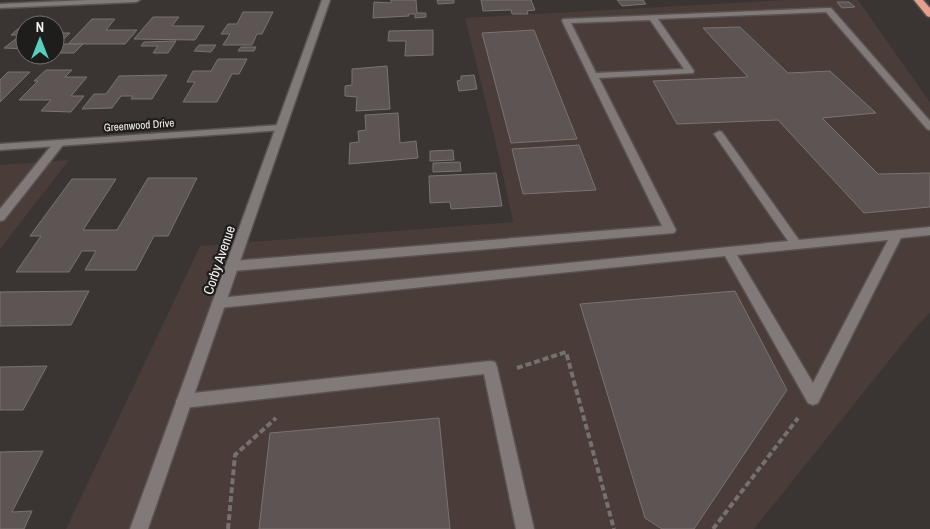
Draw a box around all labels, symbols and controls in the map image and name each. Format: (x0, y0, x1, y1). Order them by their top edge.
north arrow (15, 15, 65, 65)
text: N (36, 18, 44, 36)
street label: Greenwood Drive (103, 116, 175, 134)
street label: Corby Avenue (199, 223, 239, 297)

